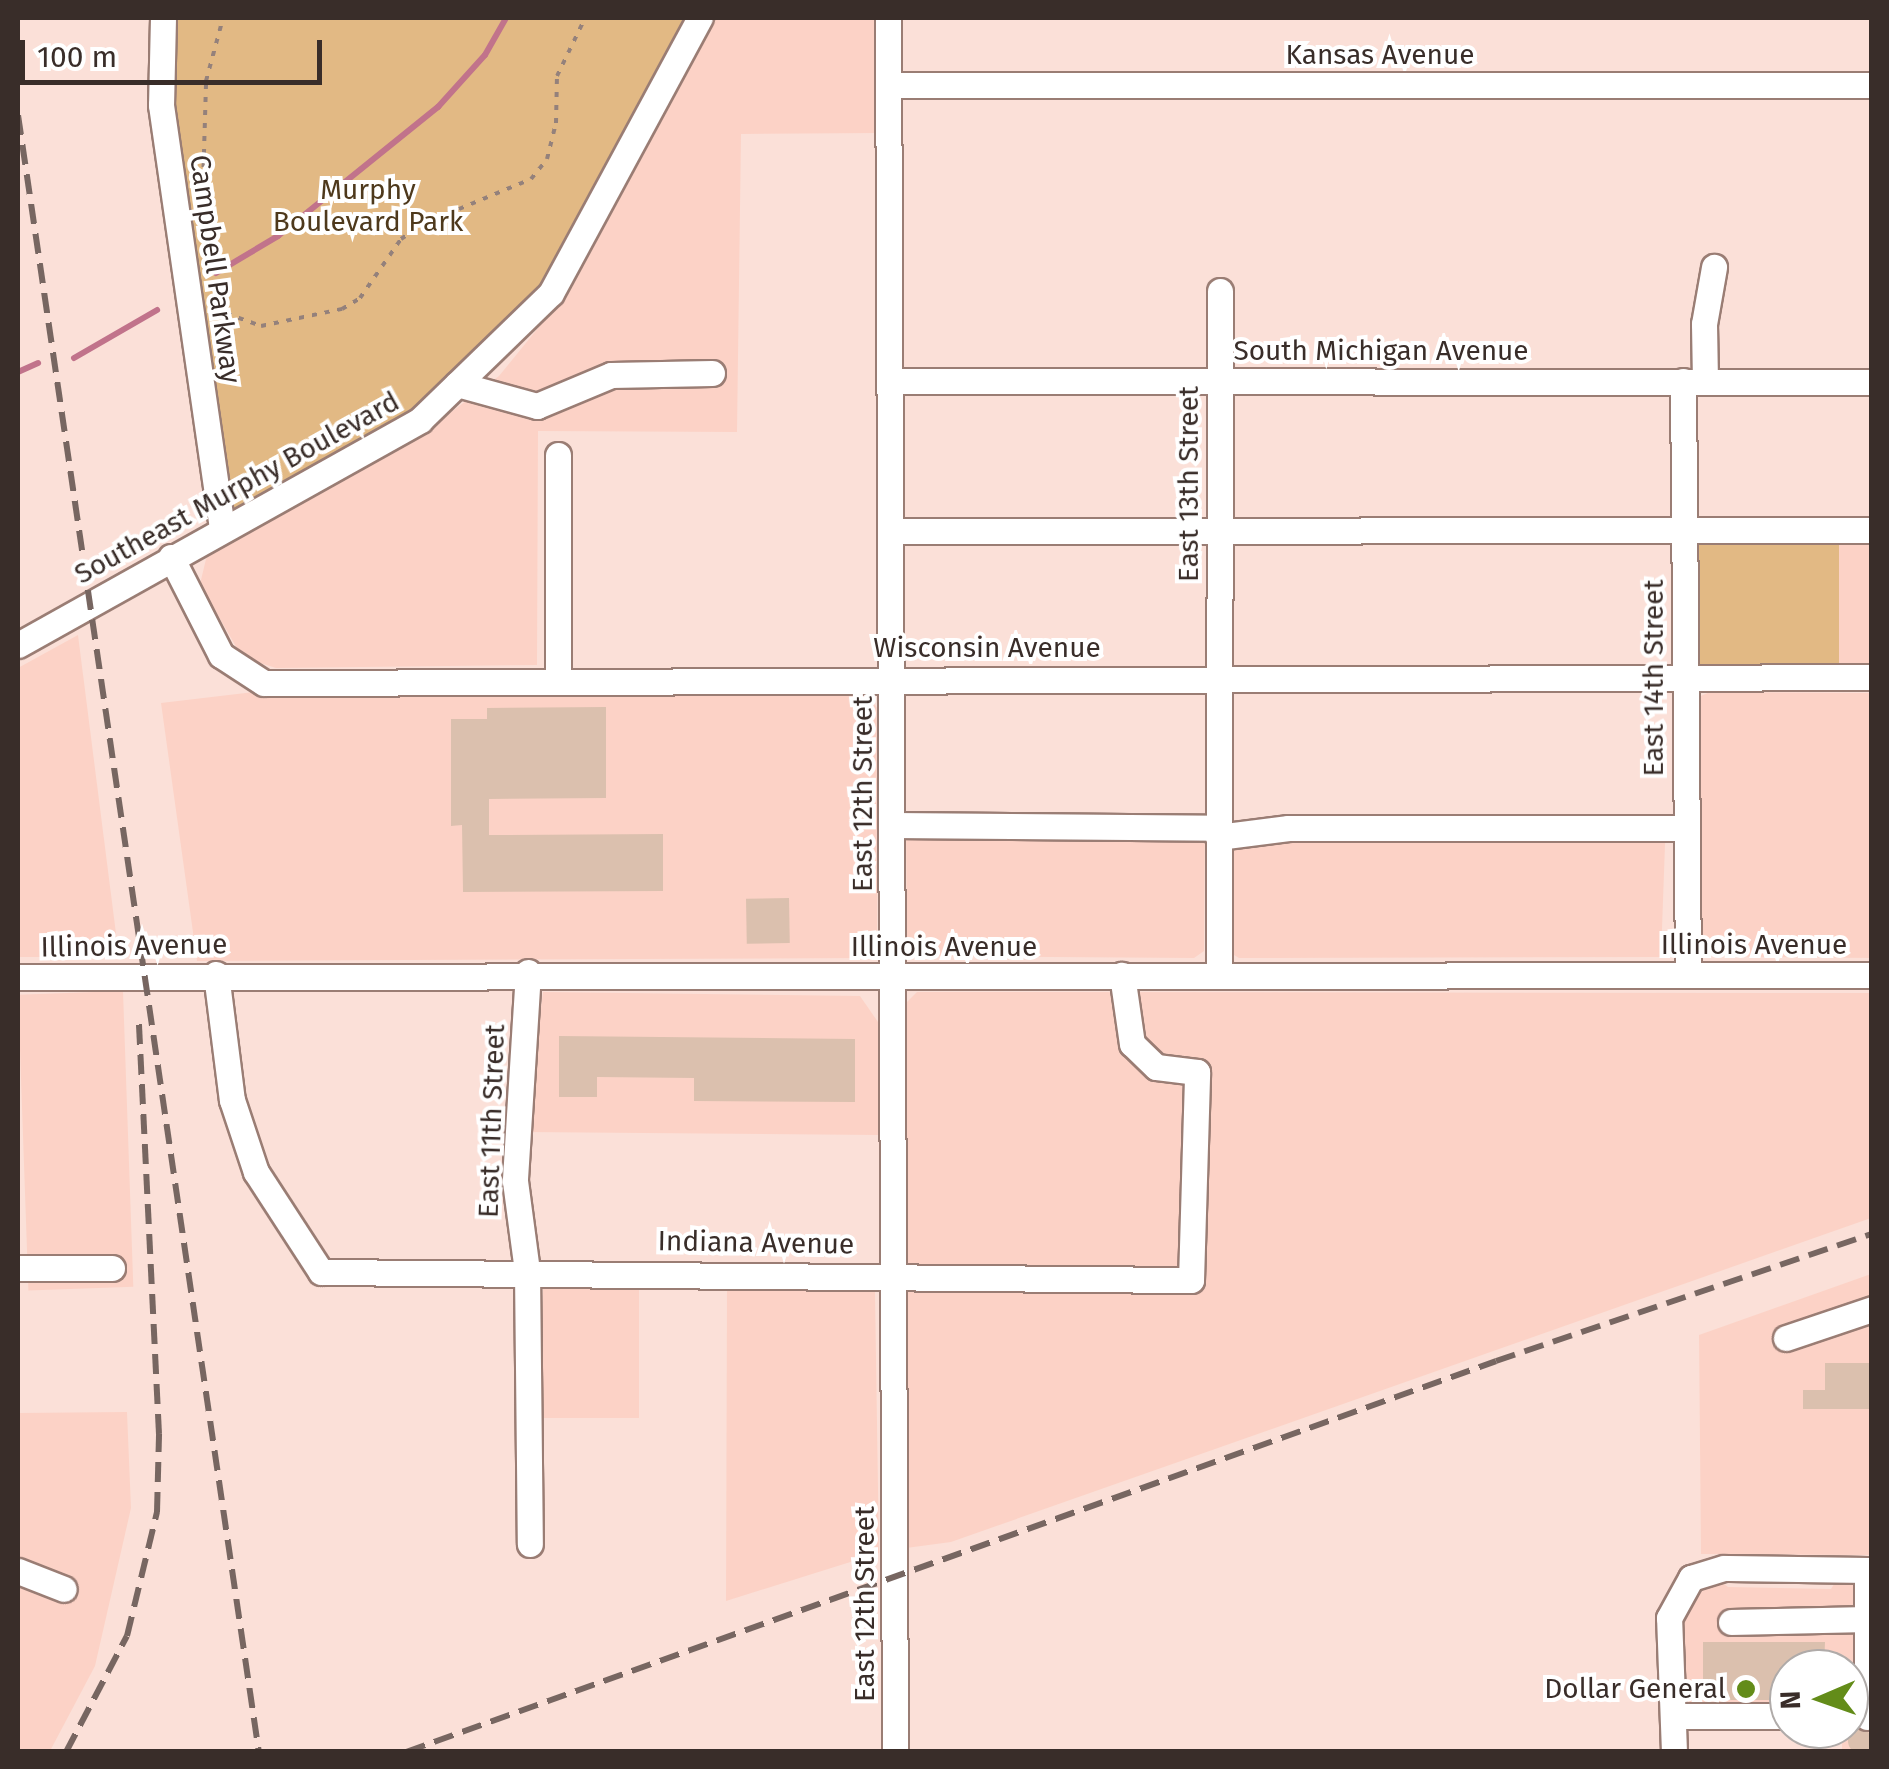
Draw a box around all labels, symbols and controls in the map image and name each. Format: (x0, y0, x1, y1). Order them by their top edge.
scale bar (25, 20, 328, 82)
street label: Kansas Avenue (1285, 38, 1475, 72)
text: 100 m (37, 39, 117, 75)
street label: Campbell Parkway (182, 153, 248, 385)
park label: Murphy Boulevard Park (273, 173, 463, 239)
street label: South Michigan Avenue (1233, 334, 1529, 368)
street label: Southeast Murphy Boulevard (69, 385, 405, 591)
street label: East 13th Street (1172, 386, 1206, 582)
street label: East 14th Street (1637, 579, 1671, 777)
street label: Wisconsin Avenue (873, 631, 1101, 665)
street label: East 12th Street (846, 696, 880, 892)
street label: Illinois Avenue (40, 928, 228, 964)
street label: Illinois Avenue (1661, 928, 1847, 962)
street label: Illinois Avenue (851, 930, 1037, 964)
street label: East 11th Street (472, 1023, 512, 1219)
street label: Indiana Avenue (657, 1224, 855, 1262)
street label: East 12th Street (848, 1506, 882, 1702)
north arrow (1769, 1649, 1869, 1749)
place label: Dollar General (1544, 1672, 1726, 1706)
marker: Dollar General (1735, 1678, 1757, 1700)
text: N (1774, 1690, 1807, 1710)

